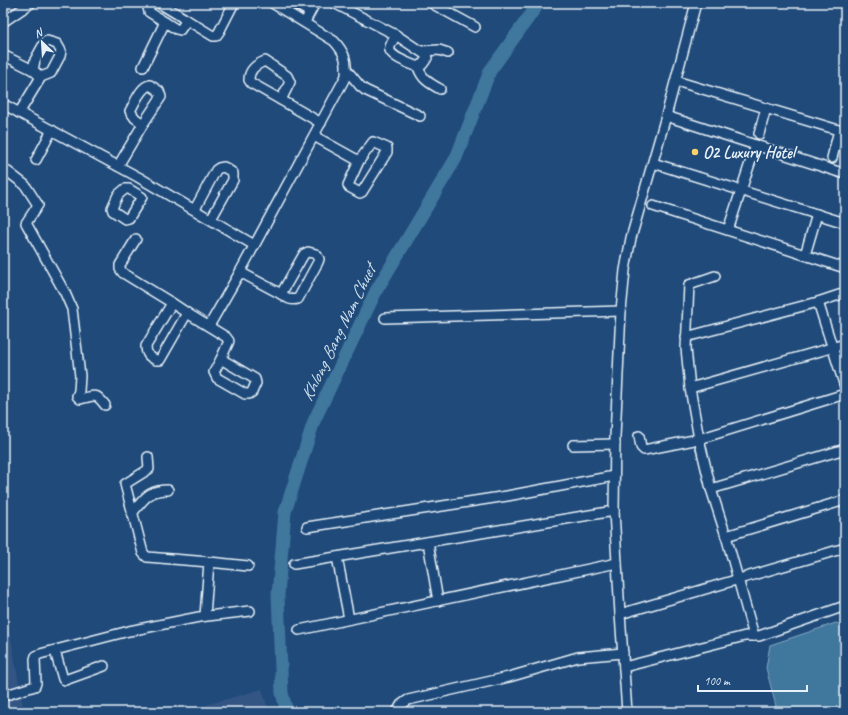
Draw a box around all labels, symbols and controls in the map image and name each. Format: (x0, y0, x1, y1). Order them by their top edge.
north arrow (22, 22, 62, 62)
text: N (32, 24, 46, 41)
place label: O2 Luxury Hotel (703, 142, 798, 163)
marker: O2 Luxury Hotel (690, 147, 700, 157)
water label: Khlong Bang Nam Chuet (296, 257, 383, 405)
scale bar (698, 667, 807, 693)
text: 100 m (704, 673, 731, 689)

